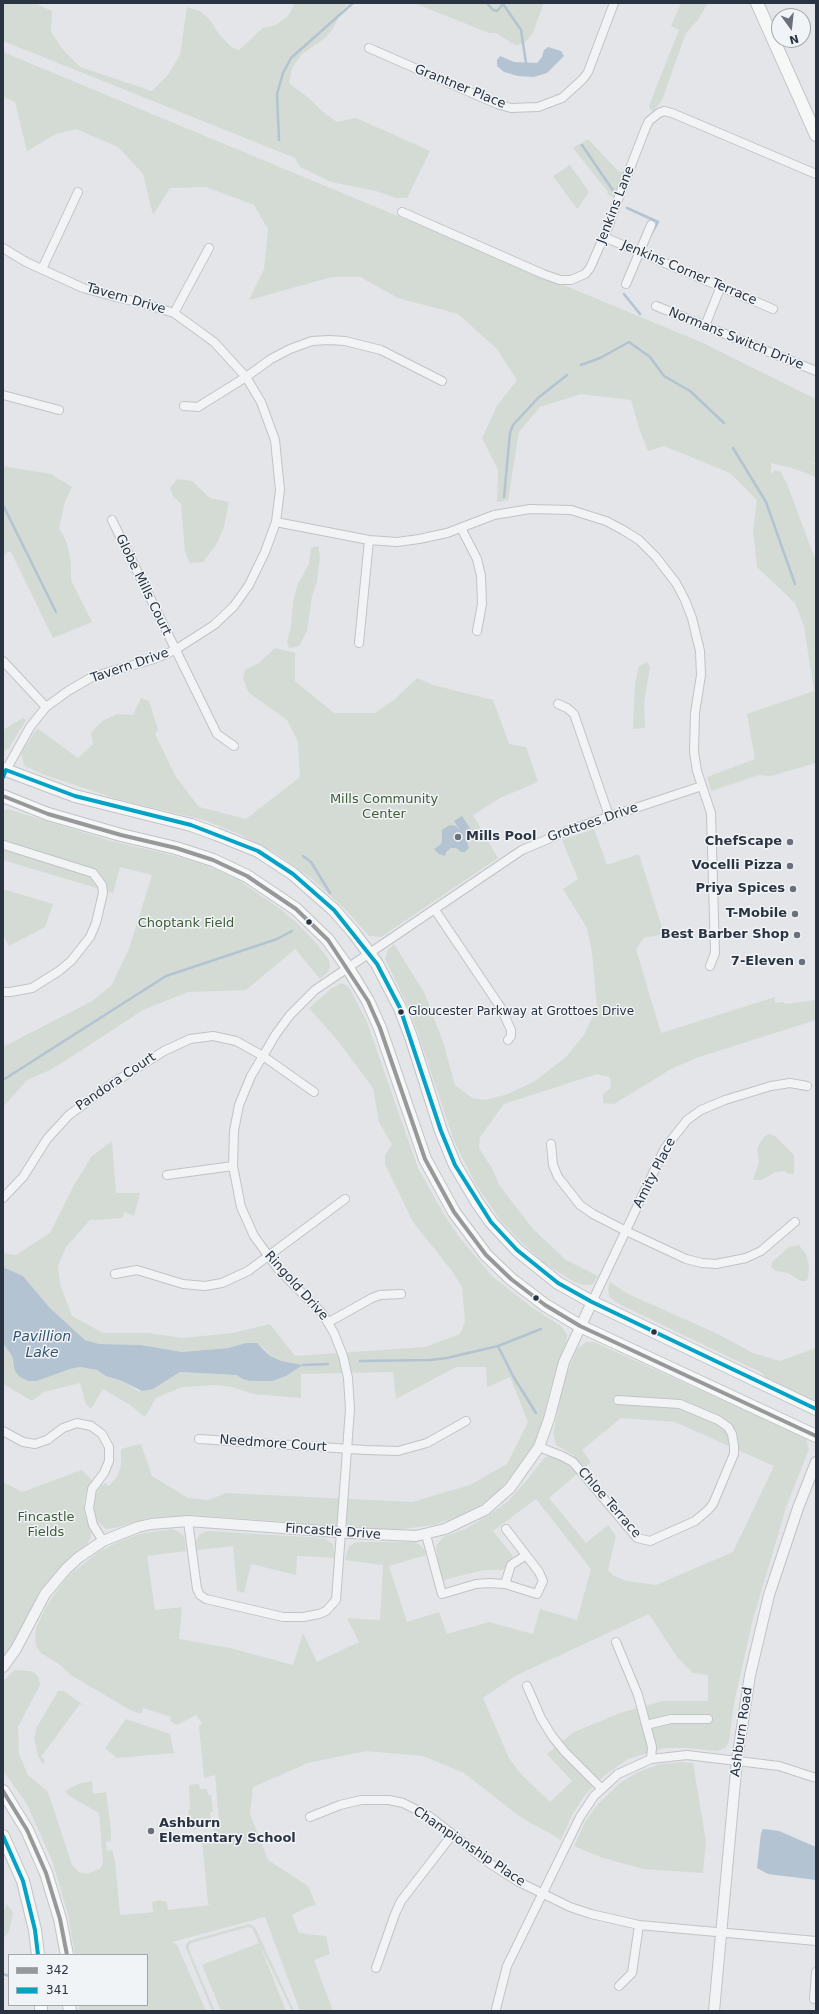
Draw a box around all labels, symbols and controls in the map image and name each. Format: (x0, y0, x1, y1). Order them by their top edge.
north arrow (771, 8, 811, 48)
text: N (788, 32, 800, 47)
street label: Grantner Place (412, 62, 508, 112)
street label: Jenkins Lane (594, 164, 638, 246)
street label: Jenkins Corner Terrace (619, 237, 759, 309)
street label: Tavern Drive (85, 280, 167, 318)
street label: Normans Switch Drive (666, 305, 806, 373)
street label: Globe Mills Court (112, 532, 174, 638)
street label: Tavern Drive (89, 645, 171, 687)
park label: Mills Community Center (330, 792, 438, 823)
street label: Grottoes Drive (546, 800, 640, 846)
place label: Mills Pool (466, 829, 536, 845)
marker: Mills Pool (453, 832, 463, 842)
place label: ChefScape (705, 834, 782, 850)
marker: ChefScape (785, 837, 795, 847)
place label: Vocelli Pizza (691, 858, 782, 874)
marker: Vocelli Pizza (785, 861, 795, 871)
place label: Priya Spices (695, 881, 785, 897)
marker: Priya Spices (788, 884, 798, 894)
place label: T-Mobile (726, 906, 787, 922)
marker: T-Mobile (790, 909, 800, 919)
park label: Choptank Field (138, 916, 234, 932)
unlabelled marker (304, 917, 314, 927)
place label: Best Barber Shop (661, 927, 789, 943)
marker: Best Barber Shop (792, 930, 802, 940)
place label: 7-Eleven (731, 954, 794, 970)
marker: 7-Eleven (797, 957, 807, 967)
place label: Gloucester Parkway at Grottoes Drive (408, 1005, 634, 1019)
marker: Gloucester Parkway at Grottoes Drive (396, 1007, 406, 1017)
street label: Pandora Court (73, 1050, 159, 1114)
street label: Amity Place (631, 1135, 679, 1211)
street label: Ringold Drive (261, 1248, 331, 1324)
unlabelled marker (531, 1293, 541, 1303)
unlabelled marker (649, 1327, 659, 1337)
water label: Pavillion Lake (13, 1329, 71, 1362)
street label: Needmore Court (219, 1432, 327, 1456)
street label: Chloe Terrace (574, 1465, 644, 1541)
park label: Fincastle Fields (18, 1510, 74, 1541)
street label: Fincastle Drive (285, 1521, 381, 1543)
street label: Ashburn Road (728, 1686, 756, 1778)
street label: Championship Place (410, 1804, 528, 1890)
place label: Ashburn Elementary School (159, 1816, 296, 1847)
marker: Ashburn Elementary School (146, 1826, 156, 1836)
legend (8, 1954, 148, 2006)
text: 342 (46, 1963, 69, 1977)
text: 341 (46, 1983, 69, 1997)

